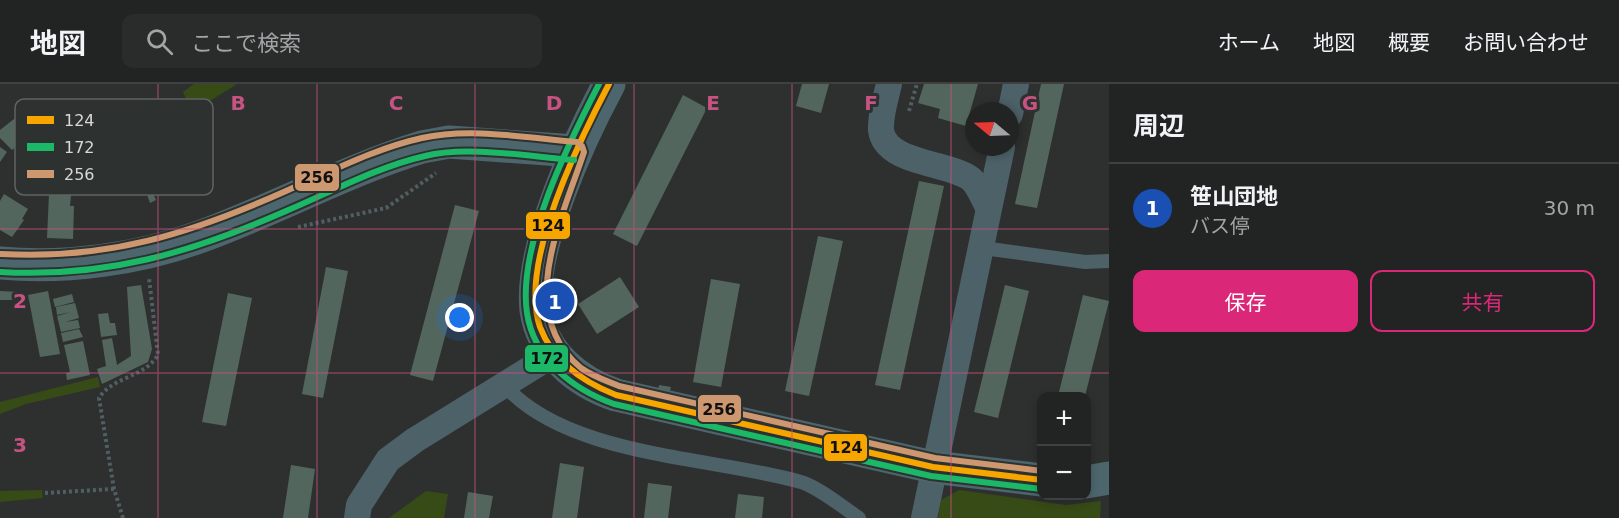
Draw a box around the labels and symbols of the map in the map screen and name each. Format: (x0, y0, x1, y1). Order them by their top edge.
text: B (230, 91, 246, 115)
text: C (389, 91, 403, 115)
text: D (546, 91, 562, 115)
text: E (706, 91, 720, 115)
text: F (864, 91, 878, 115)
text: G (1022, 91, 1038, 115)
legend (15, 99, 213, 195)
north arrow (965, 102, 1019, 156)
text: 124 (64, 111, 95, 130)
text: 172 (64, 138, 95, 157)
line badge: 256 (294, 163, 340, 192)
text: 256 (64, 165, 95, 184)
text: 256 (300, 168, 334, 187)
line badge: 124 (525, 211, 571, 240)
text: 124 (531, 216, 565, 235)
pin: 1 (536, 278, 574, 324)
text: 2 (13, 289, 27, 313)
your location (445, 303, 474, 332)
line badge: 172 (524, 344, 569, 373)
text: 172 (530, 349, 564, 368)
line badge: 256 (697, 394, 742, 423)
text: 256 (702, 400, 736, 419)
text: 3 (13, 433, 27, 457)
line badge: 124 (823, 433, 868, 462)
text: 124 (829, 438, 863, 457)

